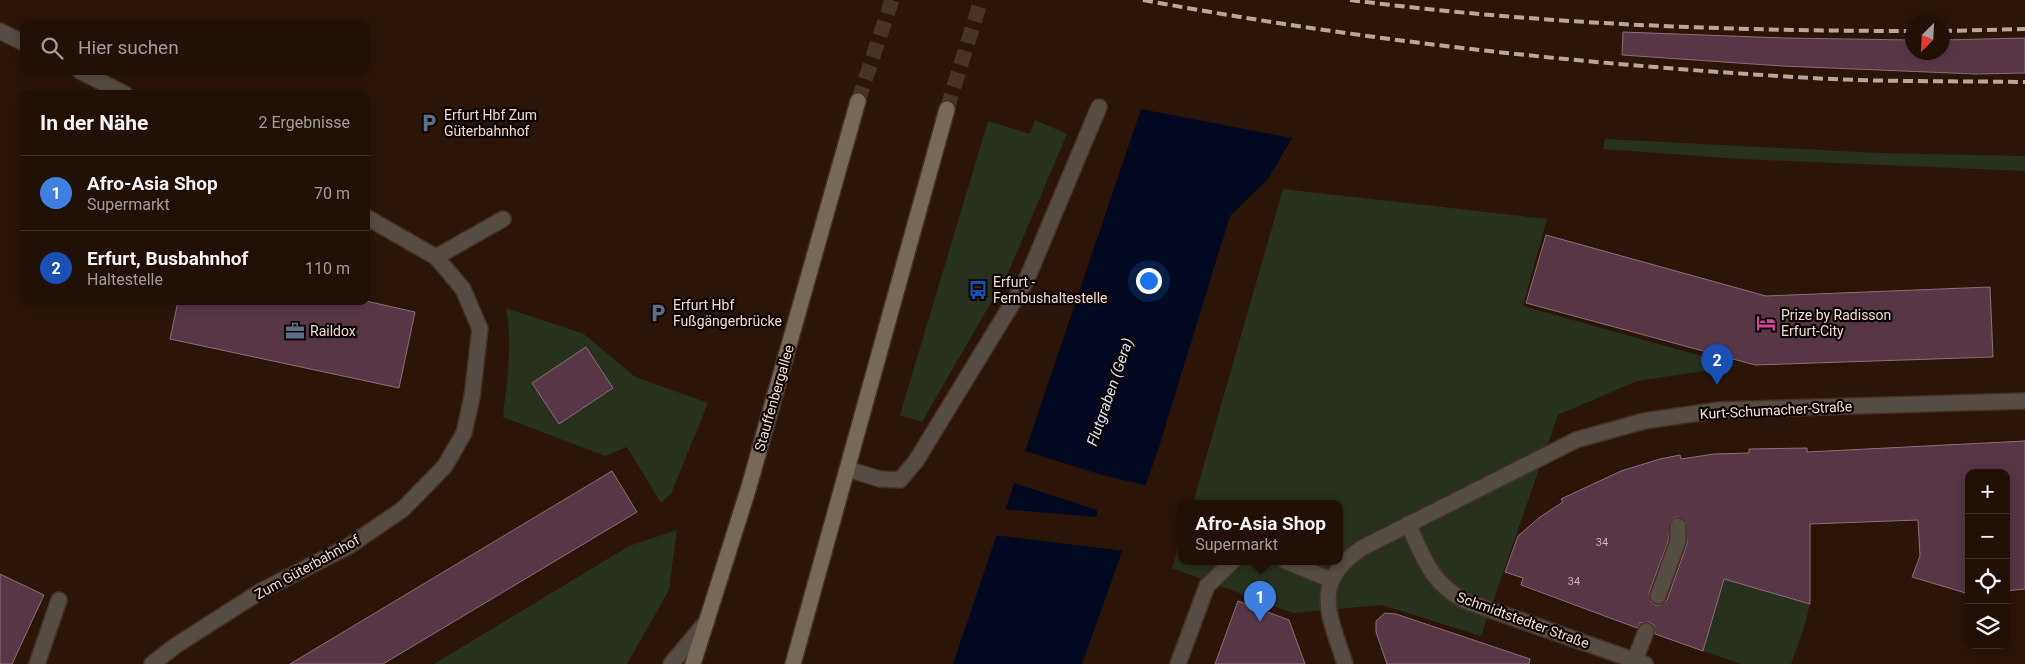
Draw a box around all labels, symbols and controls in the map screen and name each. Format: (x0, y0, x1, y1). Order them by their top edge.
north arrow (1905, 15, 1950, 60)
search box (20, 20, 370, 75)
icon: search (38, 34, 66, 62)
text: Hier suchen (78, 36, 179, 59)
place label: Erfurt Hbf Zum Güterbahnhof (444, 107, 537, 139)
text: In der Nähe (40, 111, 148, 135)
parking icon: Erfurt Hbf Zum Güterbahnhof (418, 112, 440, 134)
text: 2 Ergebnisse (258, 113, 350, 132)
text: Afro-Asia Shop (87, 172, 218, 195)
text: 1 (51, 184, 61, 203)
text: 70 m (314, 184, 350, 203)
text: Supermarkt (87, 195, 170, 214)
text: Erfurt, Busbahnhof (87, 247, 248, 270)
text: 2 (51, 259, 61, 278)
text: 110 m (305, 259, 350, 278)
your location (1136, 268, 1162, 294)
text: Haltestelle (87, 270, 163, 289)
place label: Erfurt - Fernbushaltestelle (993, 274, 1108, 306)
bus stop icon: Erfurt - Fernbushaltestelle (967, 279, 989, 301)
place label: Erfurt Hbf Fußgängerbrücke (673, 297, 782, 329)
parking icon: Erfurt Hbf Fußgängerbrücke (647, 302, 669, 324)
place label: Prize by Radisson Erfurt-City (1781, 307, 1891, 339)
hotel icon: Prize by Radisson Erfurt-City (1755, 312, 1777, 334)
office icon: Raildox (284, 320, 306, 342)
place label: Raildox (310, 323, 356, 339)
water label: Flutgraben (Gera) (1083, 336, 1137, 448)
street label: Stauffenbergallee (751, 343, 797, 453)
pin: 2 (1701, 344, 1733, 385)
street label: Kurt-Schumacher-Straße (1699, 398, 1853, 422)
map controls (1965, 469, 2010, 649)
button: + (1965, 469, 2010, 514)
popup (1178, 500, 1343, 565)
text: Afro-Asia Shop (1195, 512, 1326, 535)
button: − (1965, 514, 2010, 559)
street label: Zum Güterbahnhof (252, 532, 362, 602)
text: Supermarkt (1195, 535, 1278, 554)
house number: 34 (1596, 536, 1608, 549)
button: locate (1965, 559, 2010, 604)
house number: 34 (1568, 575, 1580, 588)
pin: 1 (1244, 581, 1276, 622)
street label: Schmidtstedter Straße (1455, 589, 1591, 651)
button: layers (1965, 604, 2010, 649)

